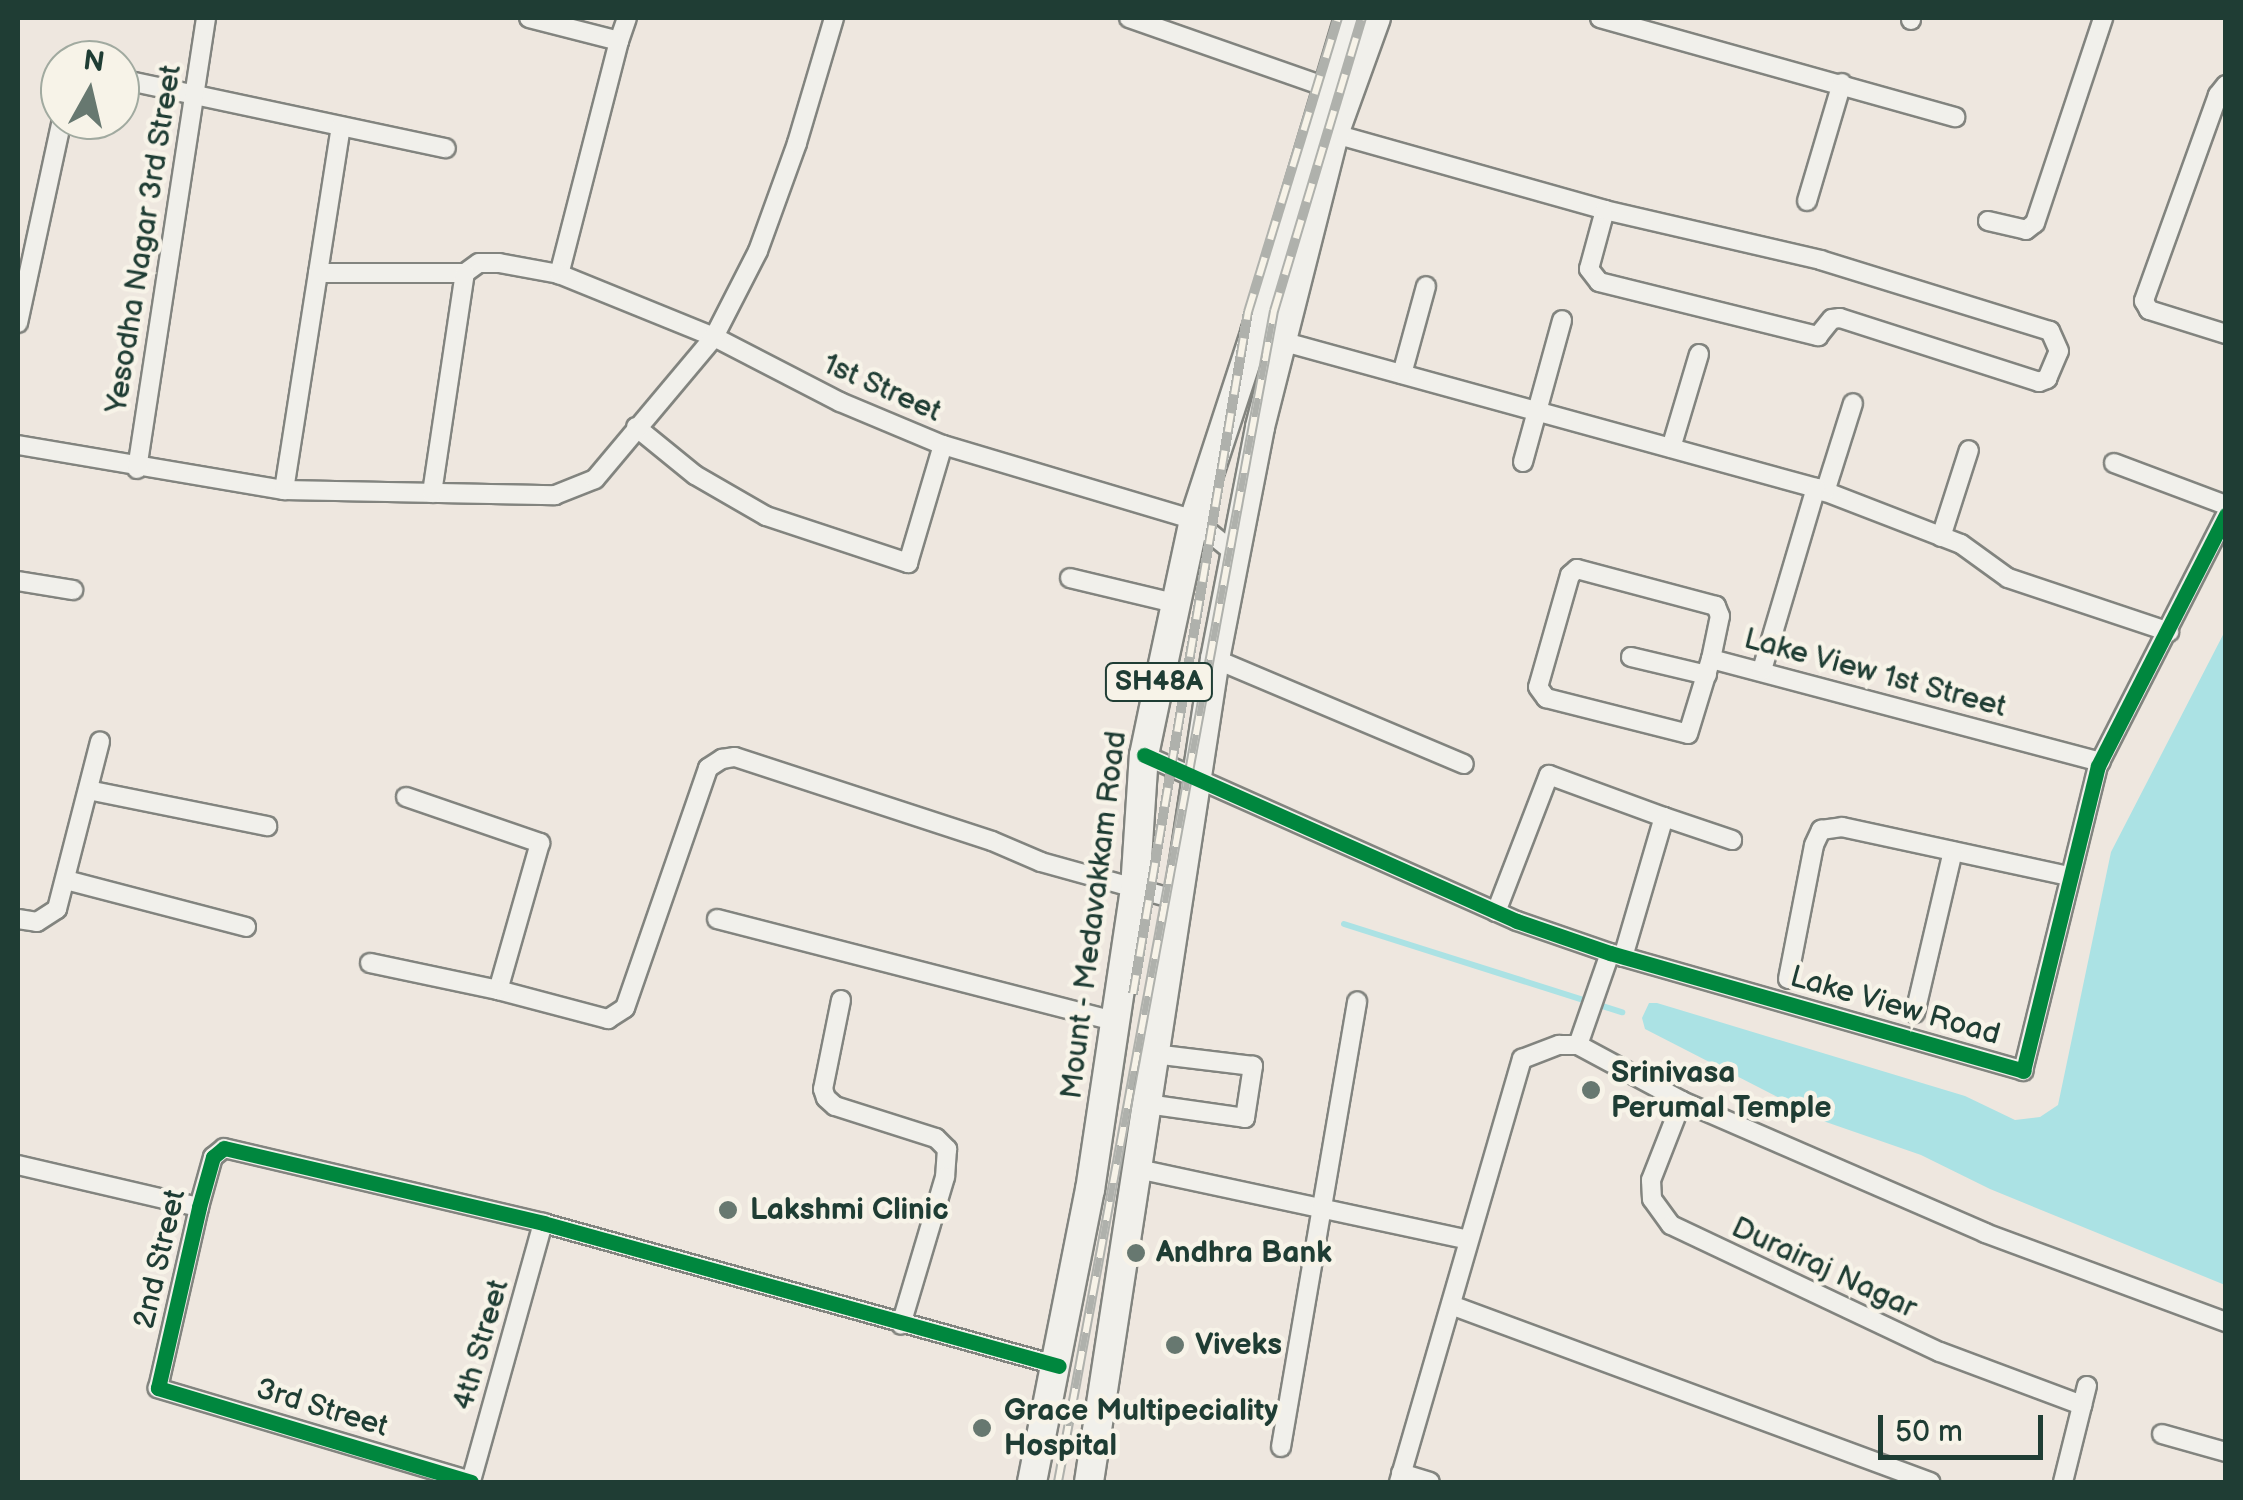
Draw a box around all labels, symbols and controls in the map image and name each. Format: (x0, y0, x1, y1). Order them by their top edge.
north arrow (40, 40, 140, 140)
text: N (81, 44, 107, 80)
street label: Yesodha Nagar 3rd Street (99, 62, 189, 416)
street label: 1st Street (817, 346, 947, 430)
street label: Lake View 1st Street (1739, 621, 2011, 725)
road number: SH48A (1104, 659, 1214, 705)
street label: Mount - Medavakkam Road (1053, 728, 1135, 1102)
street label: Lake View Road (1785, 959, 2005, 1053)
place label: Srinivasa Perumal Temple (1611, 1055, 1832, 1126)
marker: Srinivasa Perumal Temple (1580, 1079, 1602, 1101)
street label: 2nd Street (126, 1186, 194, 1332)
place label: Lakshmi Clinic (750, 1192, 949, 1228)
marker: Lakshmi Clinic (715, 1197, 741, 1223)
street label: Durairaj Nagar (1726, 1209, 1922, 1327)
place label: Andhra Bank (1156, 1235, 1332, 1271)
marker: Andhra Bank (1125, 1242, 1147, 1264)
street label: 4th Street (445, 1275, 517, 1415)
place label: Viveks (1195, 1327, 1282, 1363)
marker: Viveks (1164, 1334, 1186, 1356)
street label: 3rd Street (252, 1371, 392, 1445)
place label: Grace Multipeciality Hospital (1004, 1393, 1278, 1464)
scale bar (1883, 1395, 2048, 1457)
text: 50 m (1895, 1414, 1963, 1450)
marker: Grace Multipeciality Hospital (969, 1415, 995, 1441)

